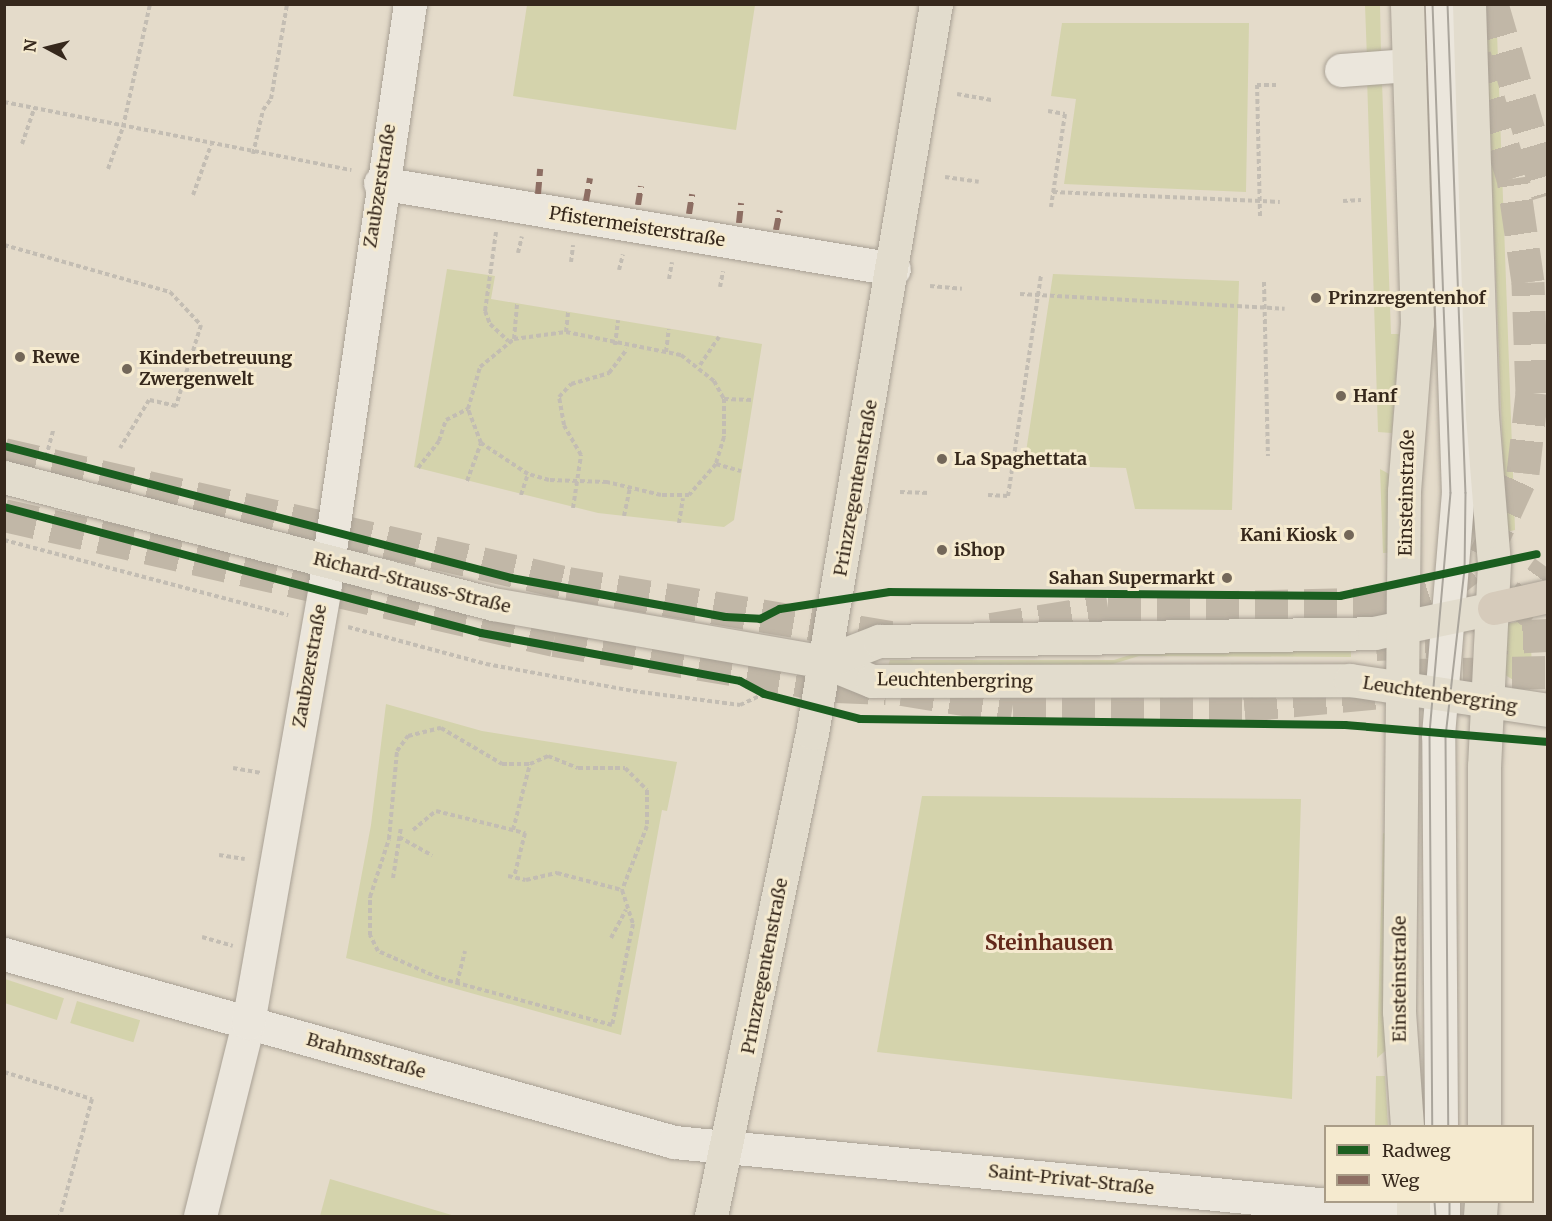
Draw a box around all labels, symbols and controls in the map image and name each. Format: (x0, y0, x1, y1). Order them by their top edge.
north arrow (18, 18, 78, 78)
text: N (19, 38, 41, 53)
street label: Zaubzerstraße (360, 123, 400, 249)
street label: Pfistermeisterstraße (547, 202, 727, 252)
place label: Prinzregentenhof (1328, 287, 1486, 309)
marker: Prinzregentenhof (1309, 291, 1323, 305)
place label: Rewe (32, 346, 80, 368)
place label: Kinderbetreuung Zwergenwelt (139, 348, 292, 391)
marker: Rewe (13, 350, 27, 364)
marker: Kinderbetreuung Zwergenwelt (120, 362, 134, 376)
place label: Hanf (1353, 385, 1397, 407)
marker: Hanf (1334, 389, 1348, 403)
street label: Prinzregentenstraße (830, 398, 882, 578)
street label: Einsteinstraße (1395, 429, 1419, 557)
place label: La Spaghettata (954, 448, 1087, 470)
marker: La Spaghettata (935, 452, 949, 466)
place label: Kani Kiosk (1240, 524, 1337, 546)
marker: Kani Kiosk (1342, 528, 1356, 542)
place label: iShop (954, 539, 1005, 561)
marker: iShop (935, 543, 949, 557)
street label: Richard-Strauss-Straße (311, 548, 513, 618)
place label: Sahan Supermarkt (1049, 567, 1215, 589)
marker: Sahan Supermarkt (1220, 571, 1234, 585)
street label: Zaubzerstraße (289, 603, 331, 729)
street label: Leuchtenbergring (877, 669, 1033, 693)
street label: Leuchtenbergring (1361, 672, 1519, 718)
street label: Prinzregentenstraße (737, 876, 793, 1056)
street label: Einsteinstraße (1389, 916, 1411, 1042)
district label: Steinhausen (985, 930, 1113, 956)
street label: Brahmsstraße (304, 1029, 428, 1083)
legend (1324, 1125, 1534, 1203)
text: Radweg (1382, 1139, 1451, 1162)
street label: Saint-Privat-Straße (987, 1161, 1155, 1199)
text: Weg (1382, 1169, 1419, 1192)

